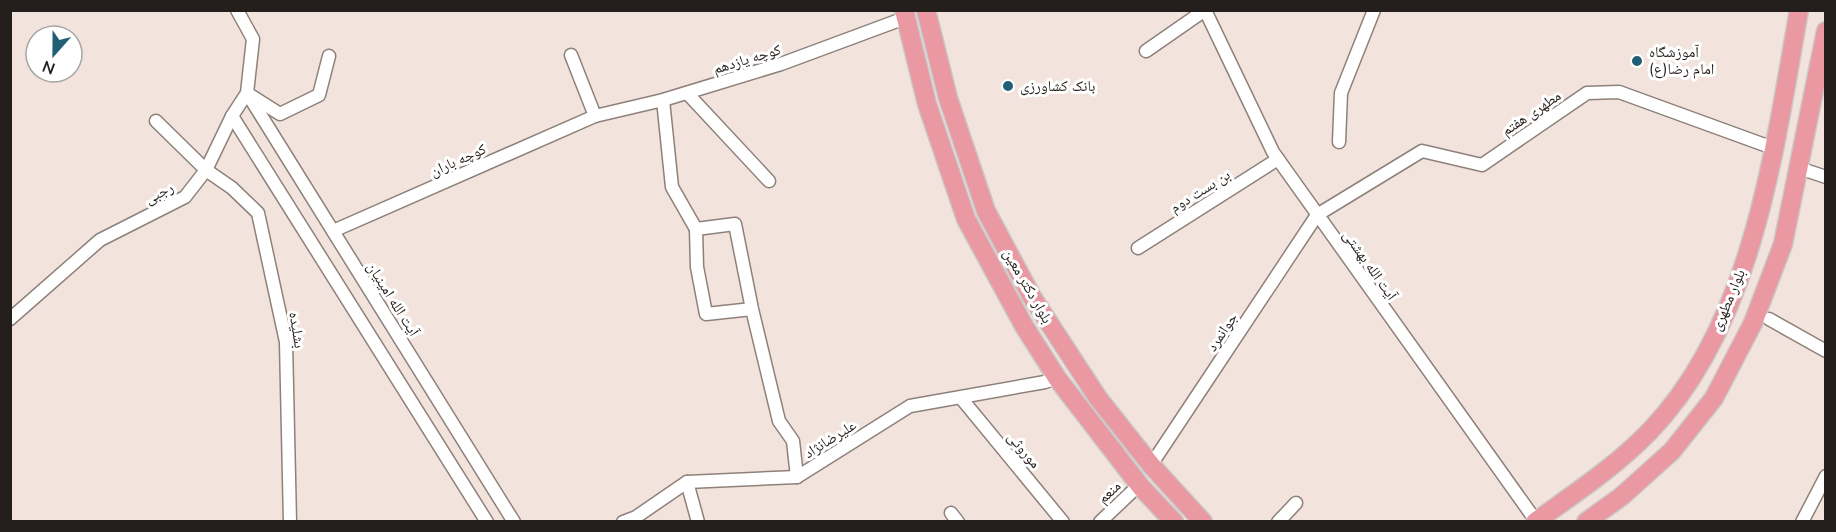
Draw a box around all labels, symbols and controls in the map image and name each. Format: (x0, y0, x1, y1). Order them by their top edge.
north arrow (24, 24, 84, 84)
street label: کوچه یازدهم (711, 39, 783, 79)
place label: آموزشگاه امام رضا(ع) (1649, 42, 1714, 79)
marker: آموزشگاه امام رضا(ع) (1630, 54, 1644, 68)
text: N (39, 55, 59, 79)
place label: بانک کشاورزی (1020, 76, 1095, 96)
marker: بانک کشاورزی (1001, 79, 1015, 93)
street label: مطهری هفتم (1497, 86, 1565, 140)
street label: کوچه باران (427, 139, 489, 181)
street label: بن بست دوم (1166, 165, 1234, 217)
street label: رجبی (141, 177, 177, 209)
street label: آیت الله بهشتی (1338, 226, 1402, 305)
street label: بلوار دکتر معین (999, 245, 1057, 327)
street label: آیت الله امینیان (362, 258, 424, 341)
street label: بلوار مطهری (1706, 266, 1750, 334)
street label: جوانمرد (1202, 308, 1242, 355)
street label: بشلیده (284, 310, 310, 350)
street label: علیرضانژاد (800, 415, 860, 463)
street label: موروثی (1003, 427, 1045, 473)
street label: منعم (1093, 476, 1125, 508)

